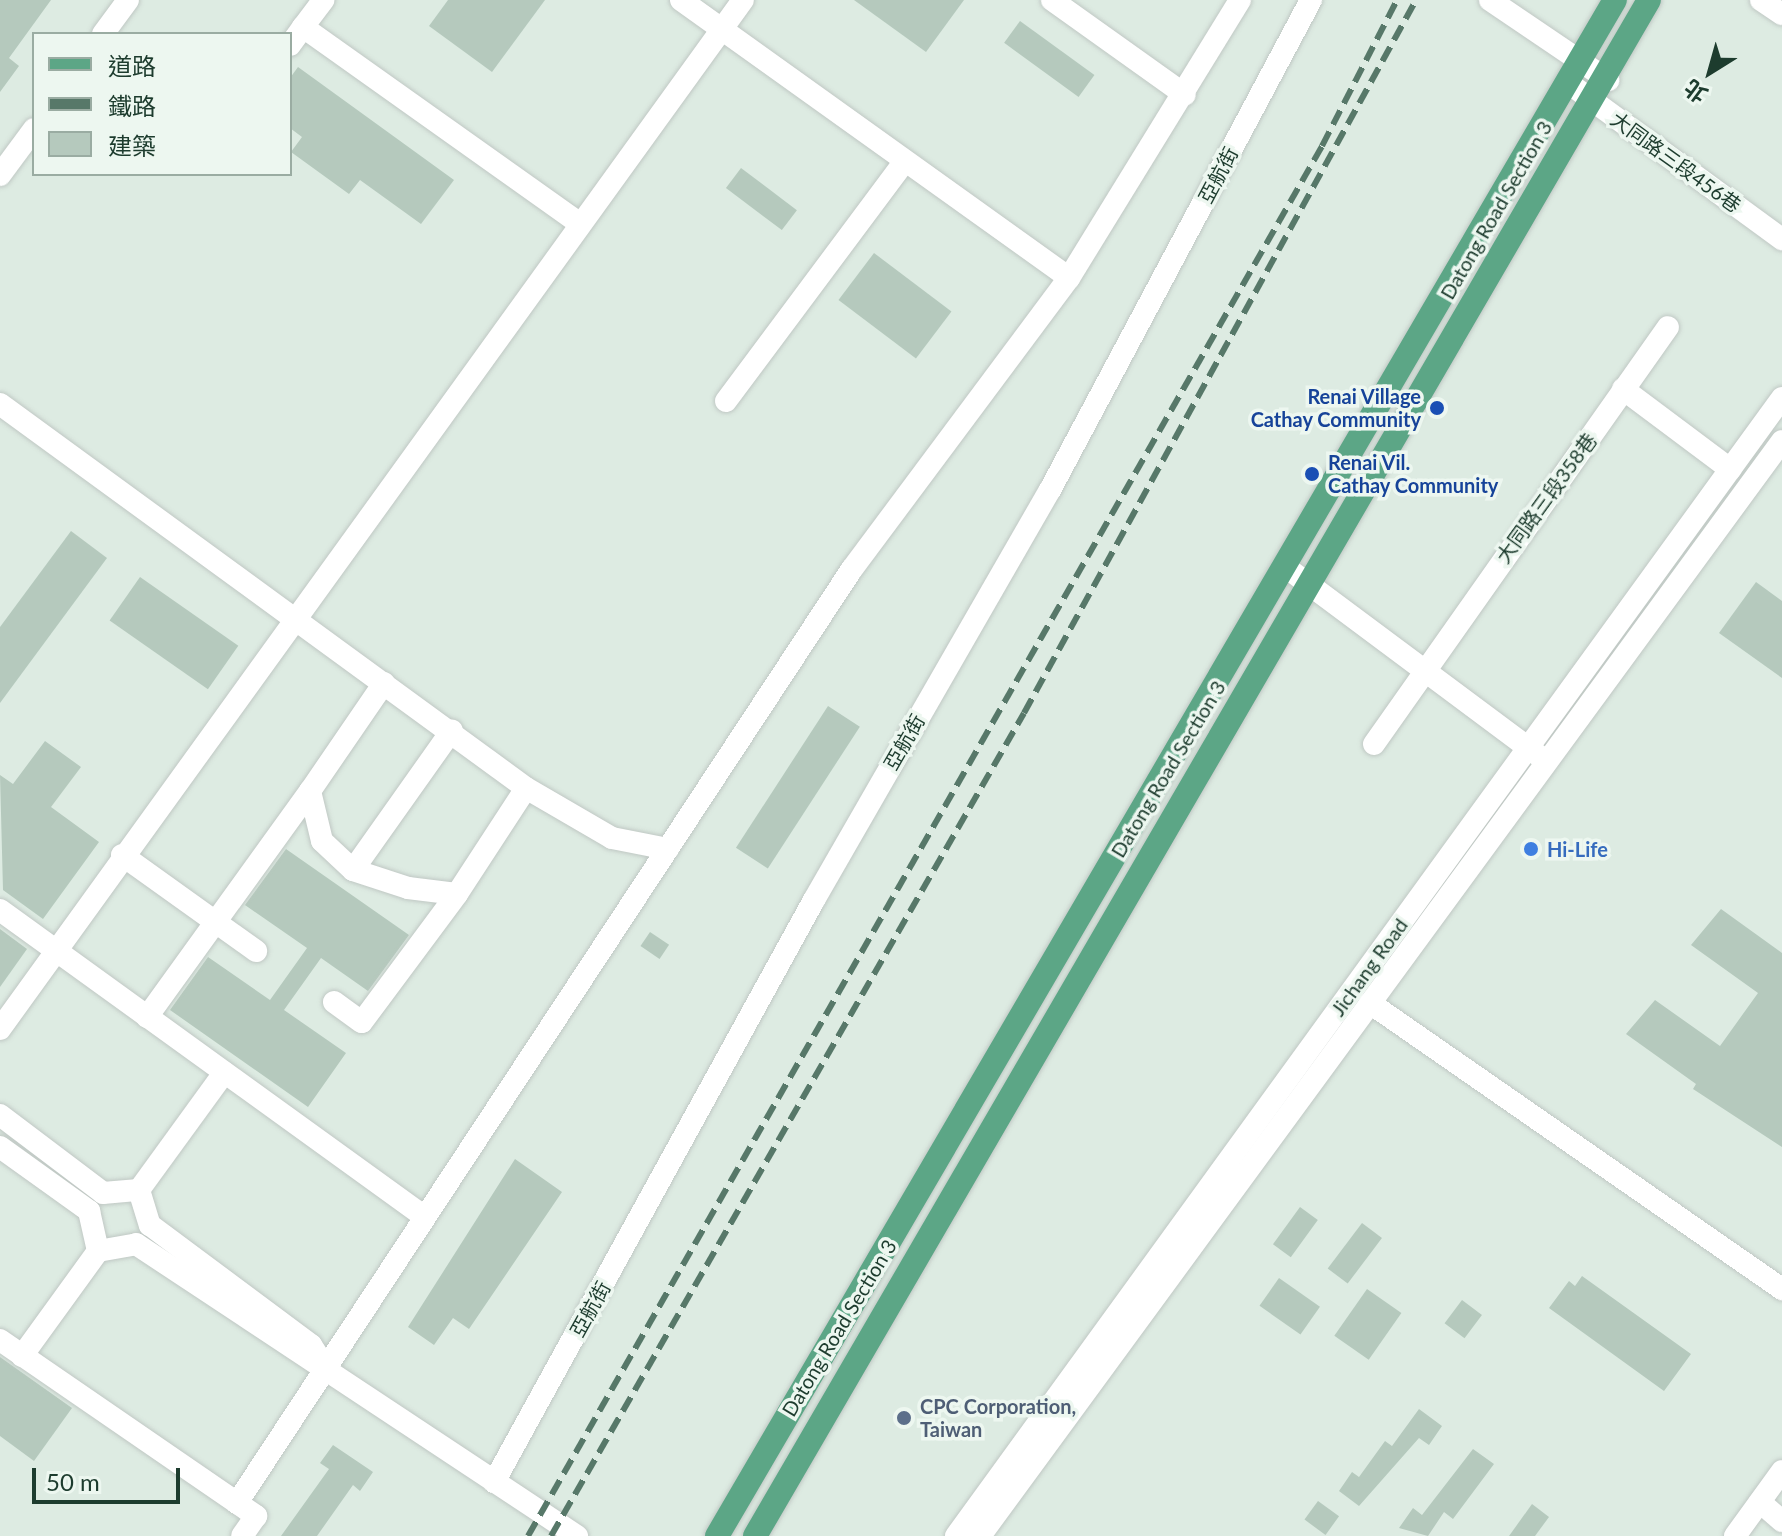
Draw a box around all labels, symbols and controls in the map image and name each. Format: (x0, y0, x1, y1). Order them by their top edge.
legend (32, 32, 292, 176)
north arrow (1670, 32, 1750, 112)
text: 道路 (108, 51, 156, 80)
text: 北 (1678, 74, 1712, 109)
text: 鐵路 (108, 91, 156, 120)
street label: 大同路三段456巷 (1606, 107, 1746, 217)
street label: Datong Road Section 3 (1435, 117, 1557, 303)
text: 建築 (108, 131, 156, 160)
street label: 亞航街 (1193, 143, 1243, 207)
place label: Renai Village Cathay Community (1250, 384, 1421, 431)
marker: Renai Village Cathay Community (1428, 399, 1446, 417)
street label: 大同路三段358巷 (1491, 428, 1601, 568)
place label: Renai Vil. Cathay Community (1328, 450, 1499, 497)
marker: Renai Vil. Cathay Community (1303, 465, 1321, 483)
street label: Datong Road Section 3 (1106, 676, 1230, 862)
street label: 亞航街 (879, 710, 929, 774)
place label: Hi-Life (1547, 837, 1608, 861)
marker: Hi-Life (1522, 840, 1540, 858)
street label: Jichang Road (1326, 914, 1412, 1020)
street label: Datong Road Section 3 (777, 1235, 901, 1421)
street label: 亞航街 (565, 1277, 615, 1341)
place label: CPC Corporation, Taiwan (920, 1394, 1076, 1441)
marker: CPC Corporation, Taiwan (895, 1409, 913, 1427)
scale bar (36, 1452, 184, 1502)
text: 50 m (46, 1467, 100, 1496)

